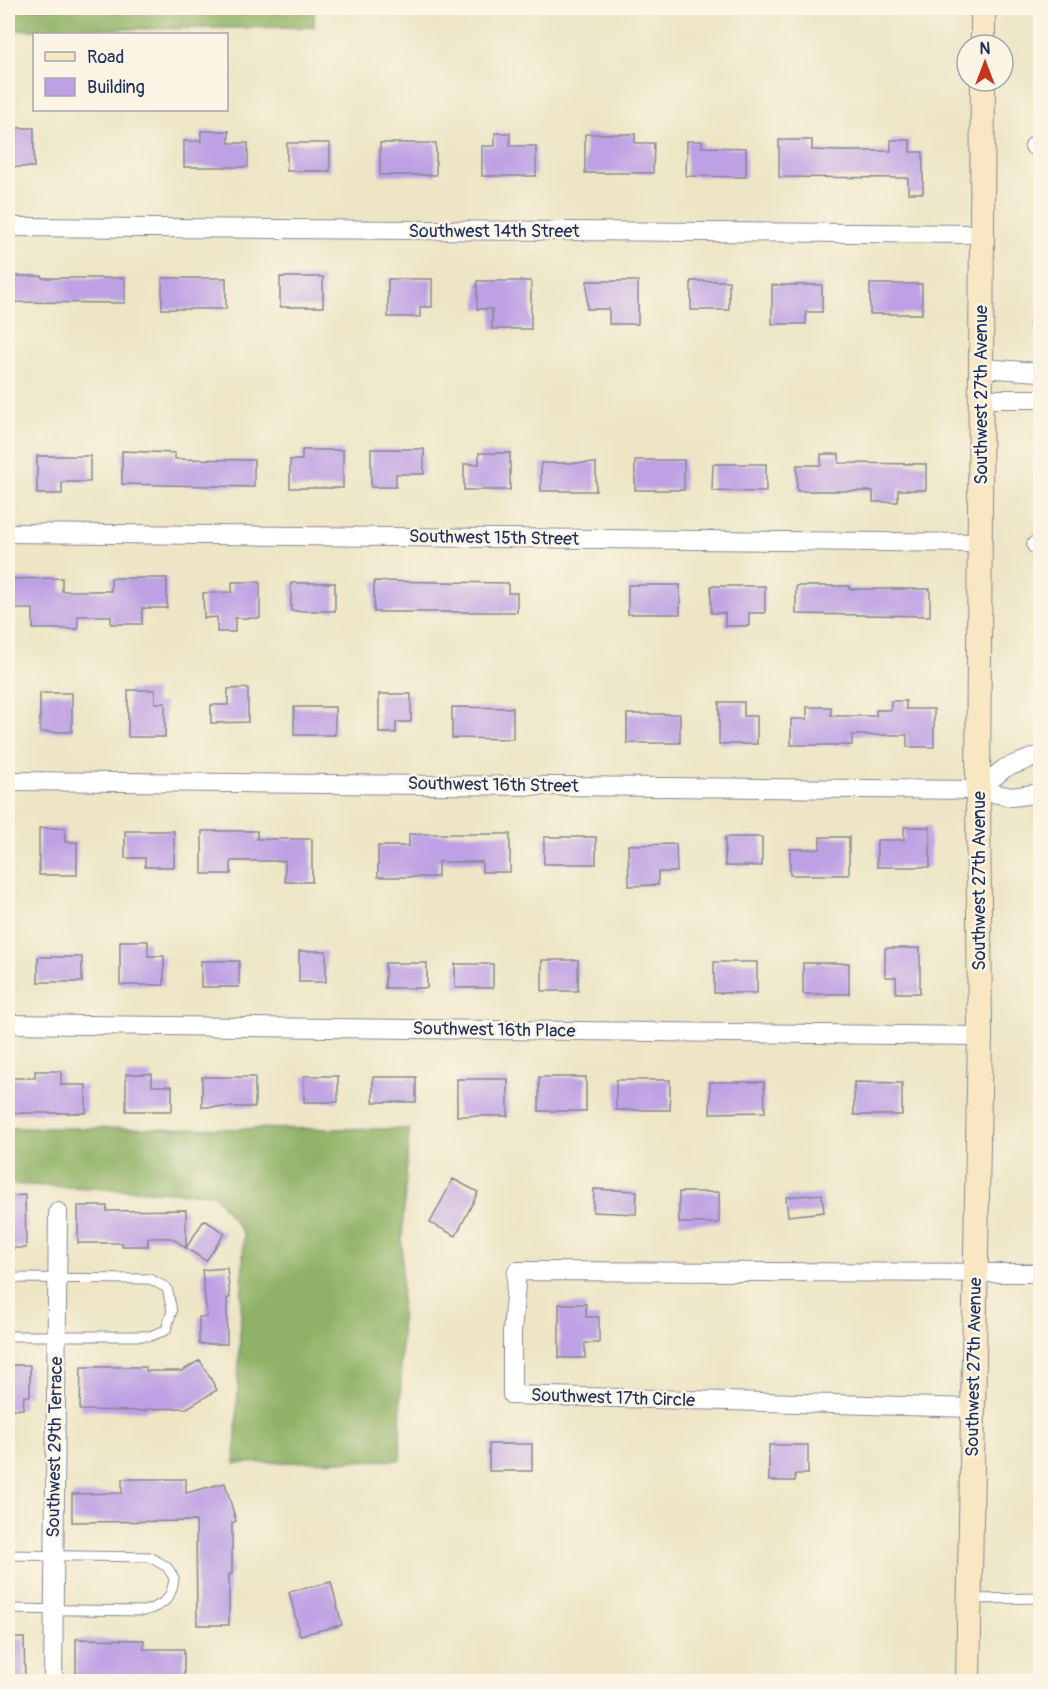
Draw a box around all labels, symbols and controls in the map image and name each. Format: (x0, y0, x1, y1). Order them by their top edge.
legend (33, 33, 228, 111)
north arrow (955, 33, 1015, 93)
text: N (980, 39, 991, 59)
text: Road (87, 46, 124, 69)
text: Building (87, 76, 145, 99)
street label: Southwest 14th Street (408, 220, 580, 243)
street label: Southwest 27th Avenue (970, 305, 993, 485)
street label: Southwest 15th Street (409, 525, 580, 551)
street label: Southwest 16th Street (407, 772, 579, 798)
street label: Southwest 27th Avenue (968, 791, 991, 971)
street label: Southwest 16th Place (412, 1017, 576, 1043)
street label: Southwest 27th Avenue (961, 1277, 987, 1457)
street label: Southwest 29th Terrace (42, 1356, 68, 1538)
street label: Southwest 17th Circle (530, 1384, 696, 1412)

